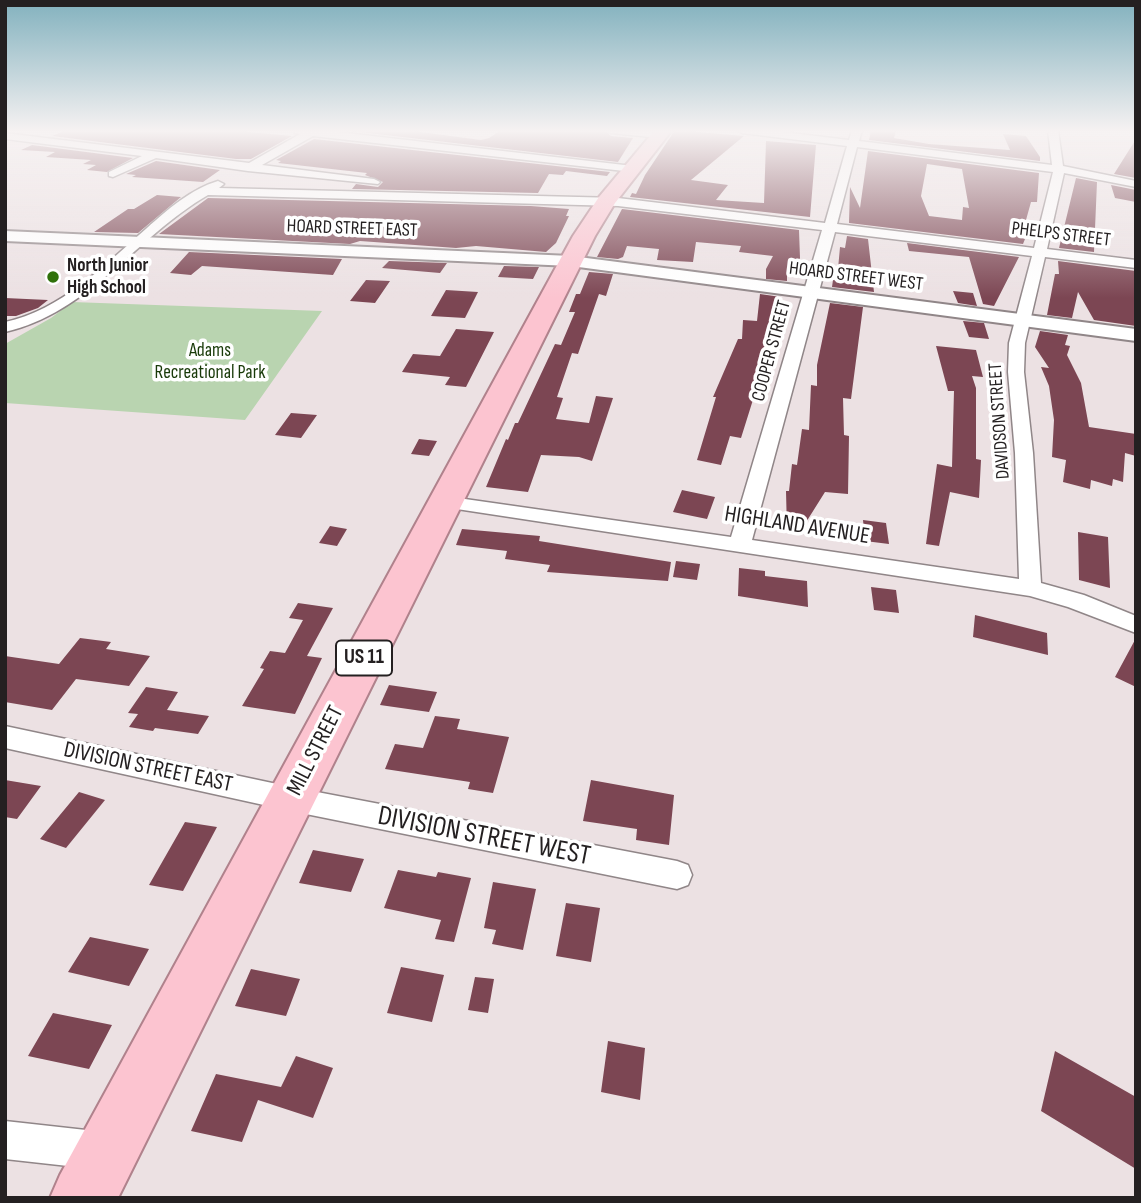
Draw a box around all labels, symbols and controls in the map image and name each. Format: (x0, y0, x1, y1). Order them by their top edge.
street label: HOARD STREET EAST (286, 215, 418, 243)
street label: PHELPS STREET (1010, 218, 1112, 252)
place label: North Junior High School (67, 255, 148, 299)
street label: HOARD STREET WEST (788, 257, 924, 297)
marker: North Junior High School (45, 269, 61, 285)
street label: COOPER STREET (748, 298, 796, 404)
park label: Adams Recreational Park (155, 340, 265, 384)
street label: DAVIDSON STREET (985, 362, 1015, 480)
street label: HIGHLAND AVENUE (723, 501, 871, 551)
road number: US 11 (336, 640, 392, 676)
street label: MILL STREET (282, 702, 350, 800)
street label: DIVISION STREET EAST (61, 737, 235, 799)
street label: DIVISION STREET WEST (375, 800, 593, 874)

